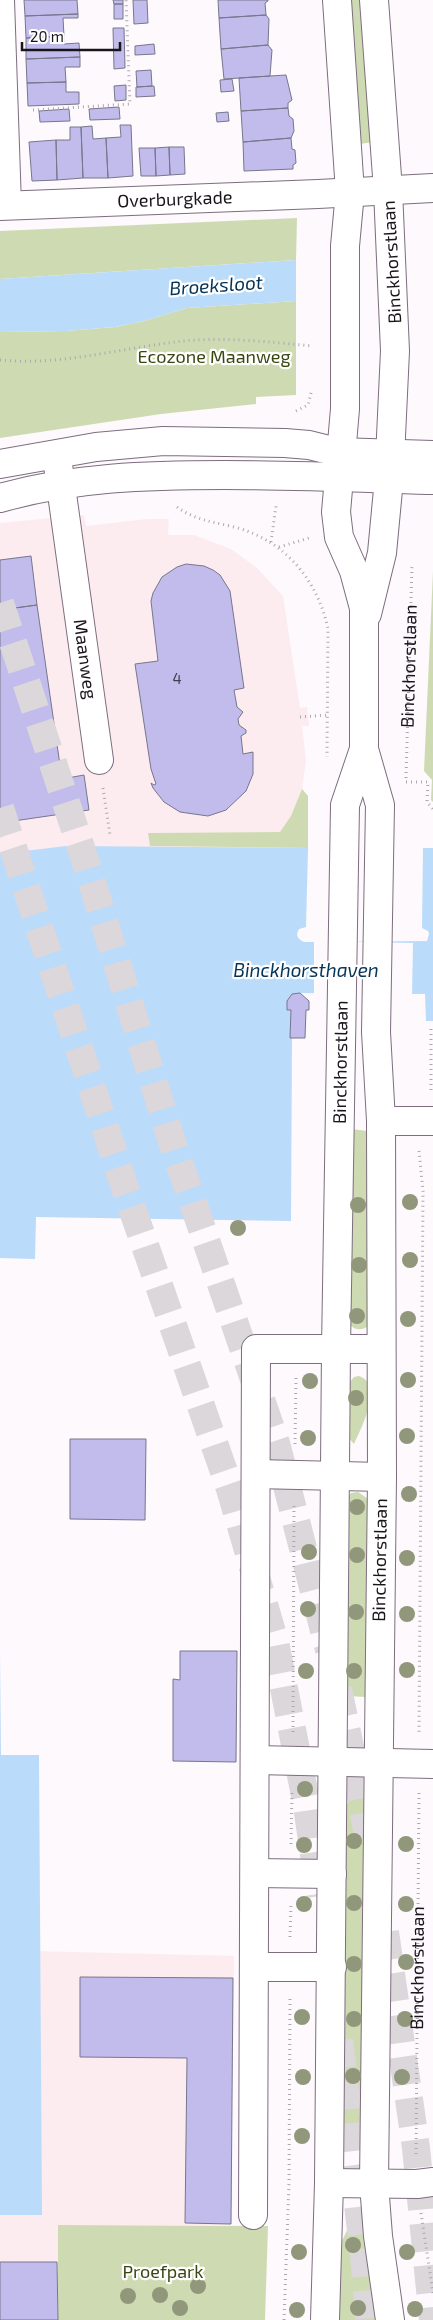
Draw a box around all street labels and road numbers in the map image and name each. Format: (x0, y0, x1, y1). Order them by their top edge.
street label: Overburgkade (117, 185, 233, 212)
street label: Binckhorstlaan (377, 200, 405, 324)
street label: Binckhorstlaan (395, 604, 421, 728)
street label: Maanweg (70, 618, 102, 700)
street label: Binckhorstlaan (328, 1000, 352, 1124)
street label: Binckhorstlaan (367, 1498, 391, 1622)
street label: Binckhorstlaan (405, 1906, 428, 2030)

